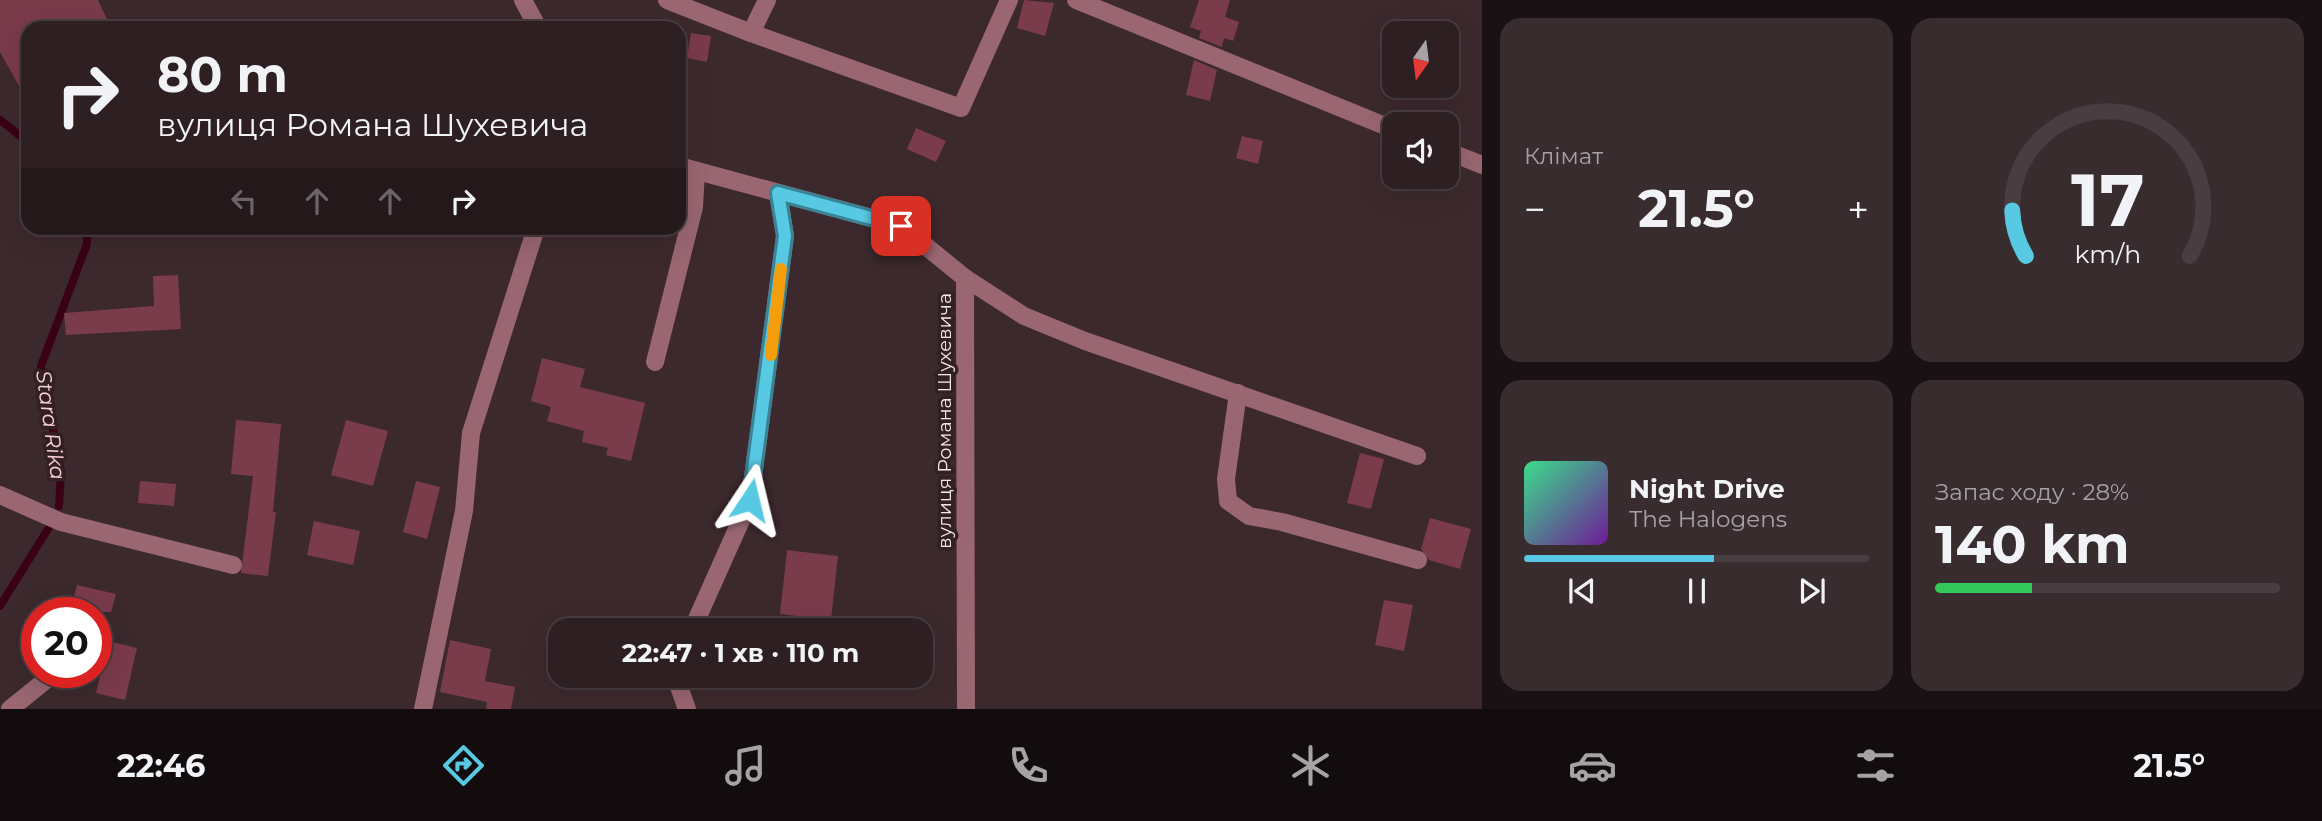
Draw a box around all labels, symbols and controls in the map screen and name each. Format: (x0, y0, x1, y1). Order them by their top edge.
north arrow (1382, 21, 1460, 98)
map controls (1382, 21, 1459, 189)
text: 80 m (157, 45, 288, 104)
icon: right (42, 49, 133, 140)
text: вулиця Романа Шухевича (157, 105, 588, 144)
button: sound (1382, 112, 1459, 189)
text: Клімат (1524, 142, 1603, 170)
text: 17 (2071, 156, 2144, 244)
text: 21.5° (1638, 177, 1755, 240)
icon: left (225, 182, 263, 220)
icon: ahead (298, 182, 336, 220)
icon: ahead (371, 182, 409, 220)
icon: right (444, 182, 482, 220)
text: − (1524, 186, 1546, 233)
text: + (1847, 186, 1869, 233)
pin (871, 196, 931, 256)
icon: arrive (882, 207, 920, 245)
text: km/h (2074, 239, 2141, 269)
street label: вулиця Романа Шухевича (933, 293, 956, 549)
water label: Stara Rika (31, 369, 71, 481)
position arrow (713, 463, 787, 537)
text: Night Drive (1629, 473, 1785, 505)
text: Запас ходу · 28% (1935, 478, 2129, 506)
text: The Halogens (1629, 505, 1787, 533)
text: 140 km (1935, 513, 2130, 576)
icon: previous (1563, 572, 1601, 610)
icon: pause (1678, 572, 1716, 610)
icon: next (1793, 572, 1831, 610)
speed limit sign: 20 (21, 597, 112, 688)
text: 22:47 · 1 хв · 110 m (622, 637, 859, 669)
icon: directions (439, 741, 488, 790)
icon: music (721, 741, 770, 790)
icon: phone (1004, 741, 1053, 790)
icon: climate (1286, 741, 1335, 790)
icon: car (1568, 741, 1617, 790)
icon: filters (1851, 741, 1900, 790)
text: 22:46 (117, 746, 205, 785)
text: 21.5° (2133, 746, 2205, 785)

